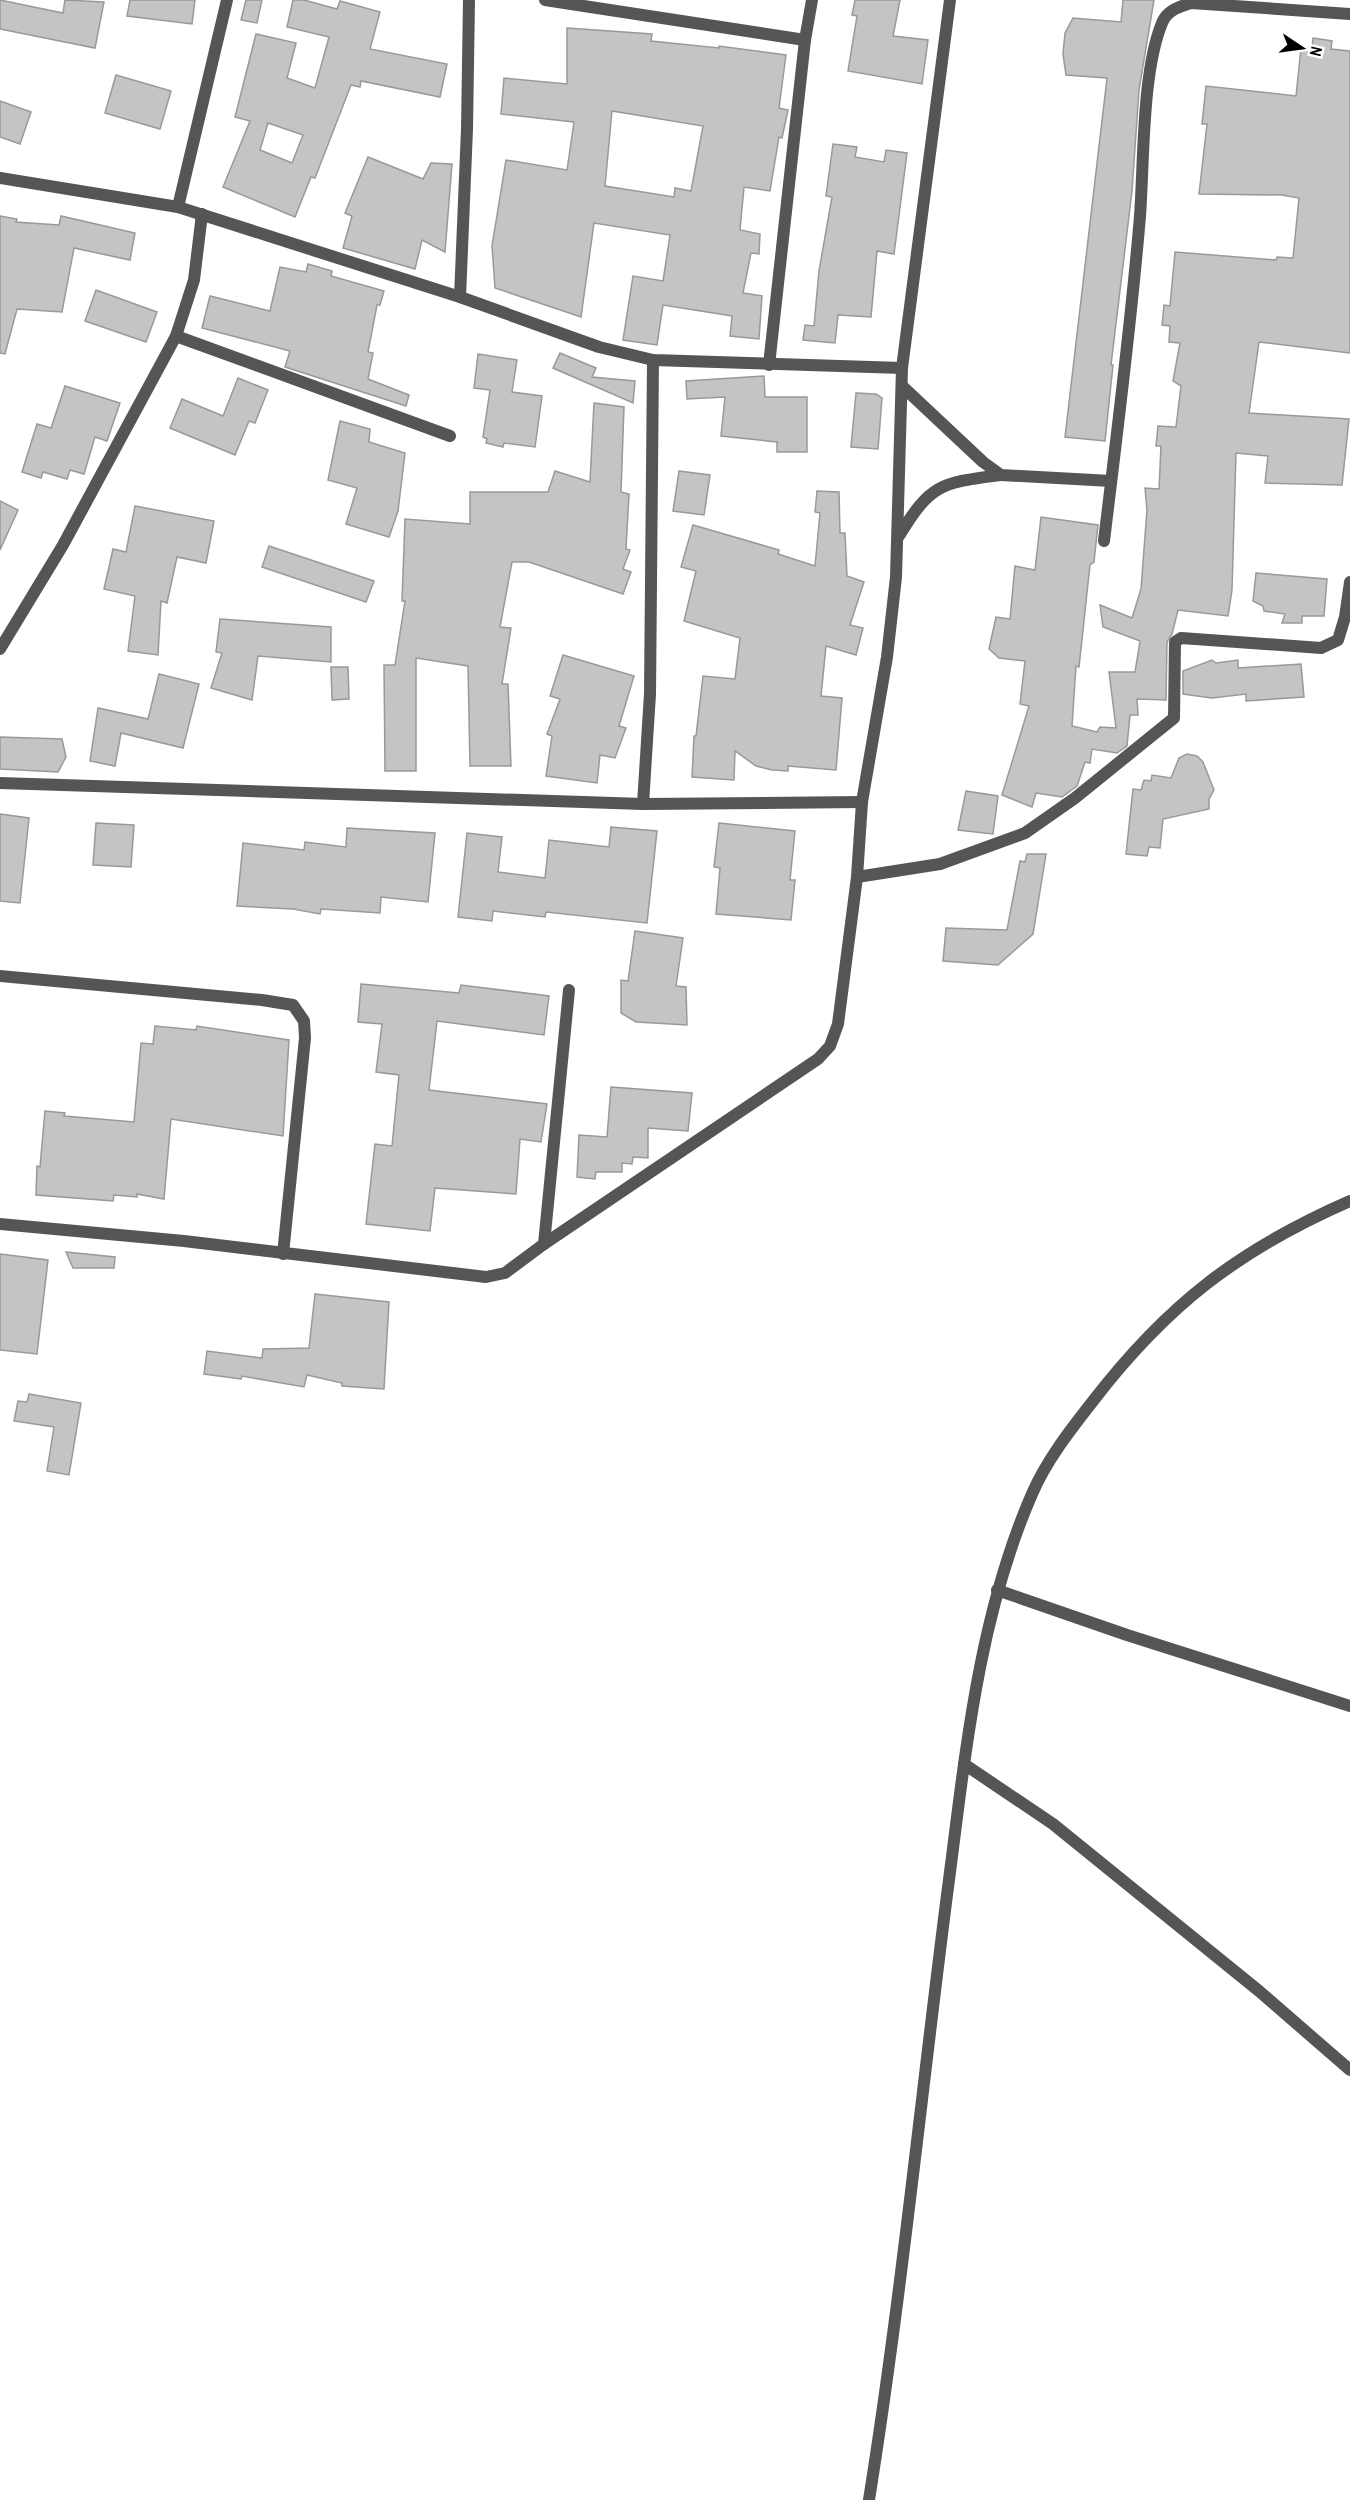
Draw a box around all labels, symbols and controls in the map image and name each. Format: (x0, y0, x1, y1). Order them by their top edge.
north arrow (1272, 18, 1332, 78)
text: N (1305, 44, 1328, 58)

